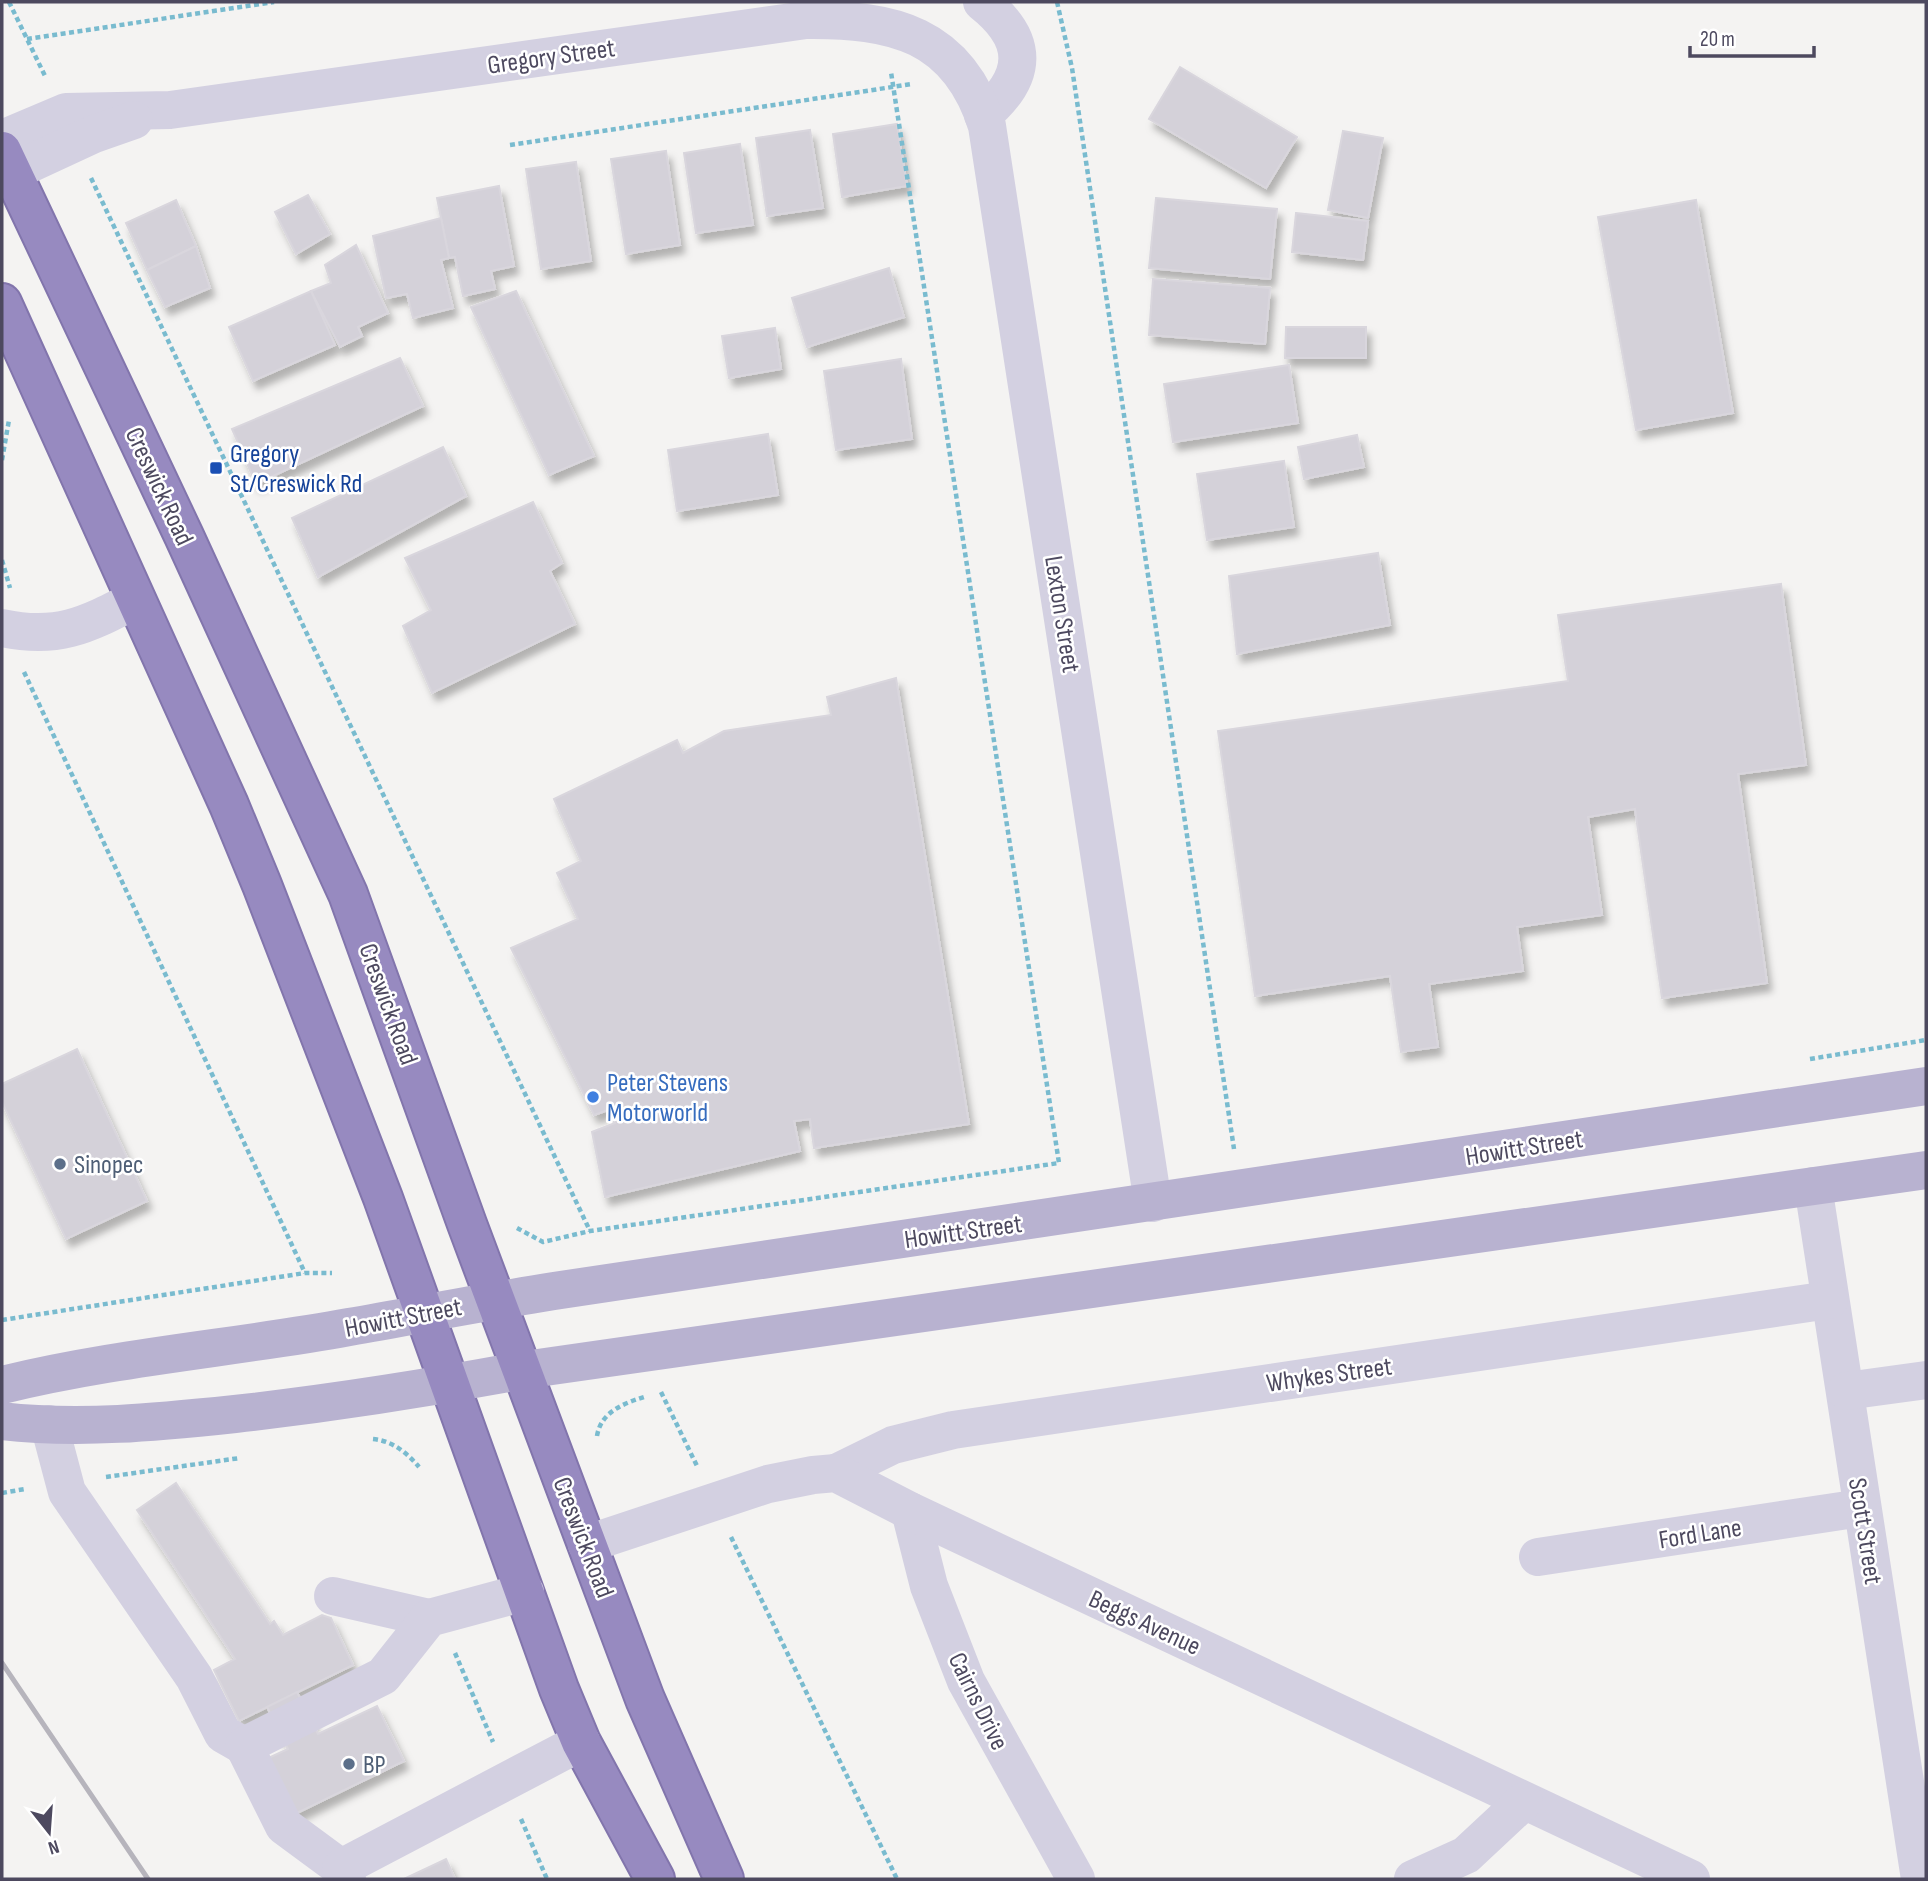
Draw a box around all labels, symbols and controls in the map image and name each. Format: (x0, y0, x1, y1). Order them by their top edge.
scale bar (1690, 14, 1814, 58)
text: 20 m (1700, 27, 1735, 52)
street label: Gregory Street (486, 33, 617, 82)
street label: Creswick Road (118, 423, 199, 551)
place label: Gregory St/Creswick Rd (230, 439, 362, 500)
marker: Gregory St/Creswick Rd (208, 460, 224, 476)
street label: Lexton Street (1037, 554, 1086, 675)
street label: Creswick Road (351, 940, 424, 1069)
place label: Peter Stevens Motorworld (607, 1068, 728, 1129)
marker: Peter Stevens Motorworld (585, 1089, 601, 1105)
street label: Howitt Street (1463, 1124, 1585, 1173)
place label: Sinopec (74, 1150, 144, 1181)
marker: Sinopec (52, 1156, 68, 1172)
street label: Howitt Street (903, 1209, 1024, 1256)
street label: Howitt Street (342, 1292, 464, 1345)
street label: Whykes Street (1265, 1351, 1394, 1400)
street label: Creswick Road (545, 1473, 620, 1602)
street label: Scott Street (1841, 1476, 1888, 1587)
street label: Ford Lane (1657, 1513, 1744, 1556)
street label: Beggs Avenue (1084, 1584, 1205, 1663)
street label: Cairns Drive (941, 1648, 1014, 1755)
place label: BP (363, 1750, 386, 1781)
marker: BP (341, 1756, 357, 1772)
north arrow (14, 1797, 84, 1867)
text: N (45, 1834, 62, 1859)

